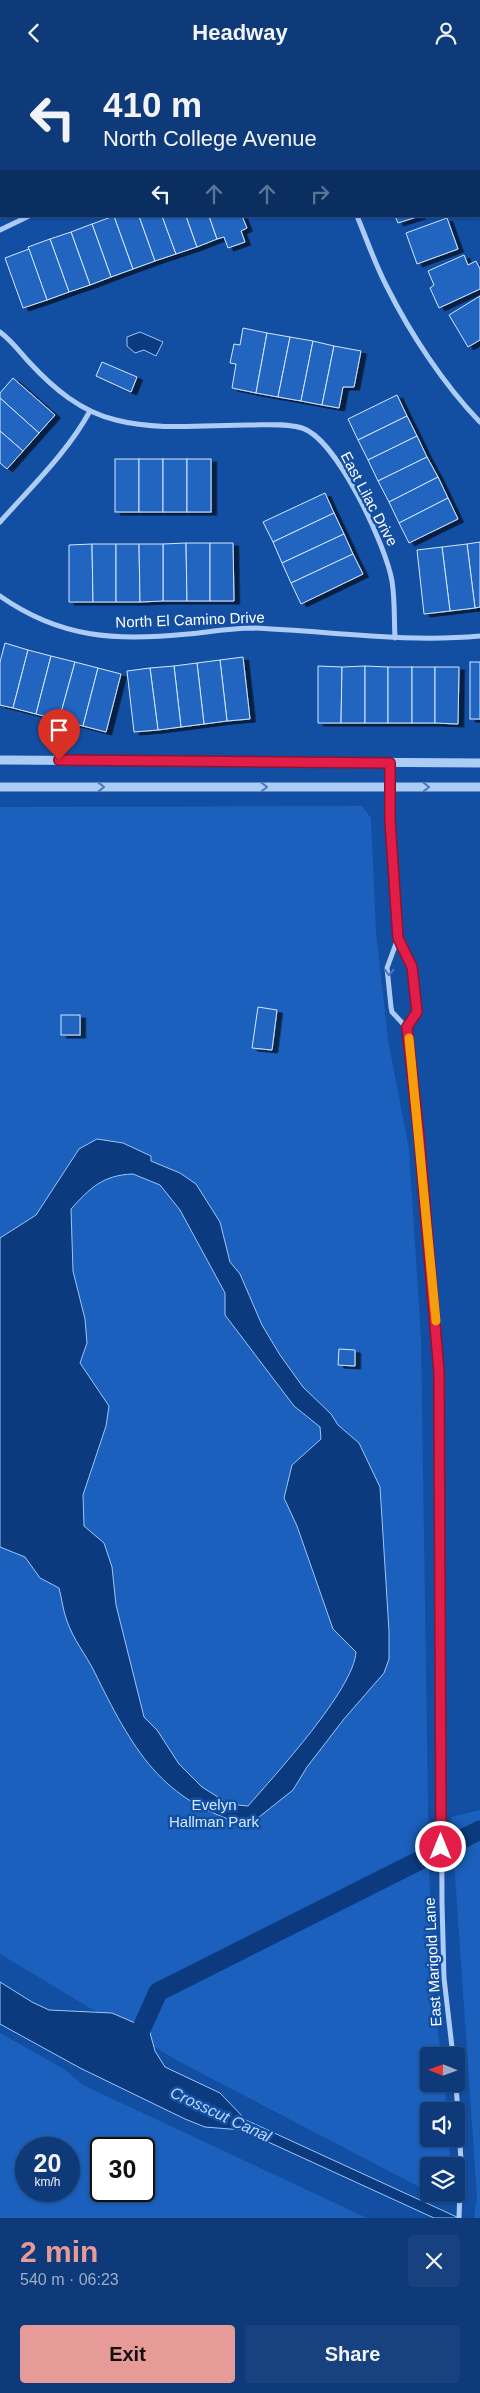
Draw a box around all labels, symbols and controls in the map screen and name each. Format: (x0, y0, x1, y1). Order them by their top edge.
icon: back (20, 19, 48, 47)
icon: person (432, 19, 460, 47)
text: Headway (192, 20, 288, 45)
icon: left (20, 85, 85, 150)
text: 410 m (103, 85, 202, 124)
text: North College Avenue (103, 126, 317, 151)
icon: left (147, 180, 175, 208)
icon: ahead (200, 180, 228, 208)
icon: ahead (253, 180, 281, 208)
icon: right (306, 180, 334, 208)
street label: East Lilac Drive (337, 449, 401, 549)
street label: North El Camino Drive (115, 608, 265, 631)
pin (38, 709, 80, 760)
icon: arrive (45, 716, 73, 744)
one-way arrow (98, 782, 105, 792)
one-way arrow (260, 782, 268, 792)
one-way arrow (422, 782, 430, 792)
one-way arrow (383, 968, 394, 976)
park label: Evelyn Hallman Park (169, 1796, 260, 1830)
position arrow (414, 1820, 466, 1872)
street label: East Marigold Lane (421, 1897, 444, 2027)
north arrow (420, 2047, 465, 2093)
map controls (420, 2047, 465, 2202)
water label: Crosscut Canal (168, 2084, 274, 2145)
button: sound (420, 2102, 465, 2147)
speed limit sign: 30 (90, 2137, 155, 2202)
text: 20 (34, 2149, 61, 2177)
button: layers (420, 2157, 465, 2202)
text: km/h (34, 2175, 61, 2189)
text: 2 min (20, 2235, 98, 2268)
button: close (408, 2235, 460, 2287)
text: 540 m · 06:23 (20, 2271, 119, 2288)
button: Exit (20, 2325, 235, 2383)
button: Share (245, 2325, 460, 2383)

